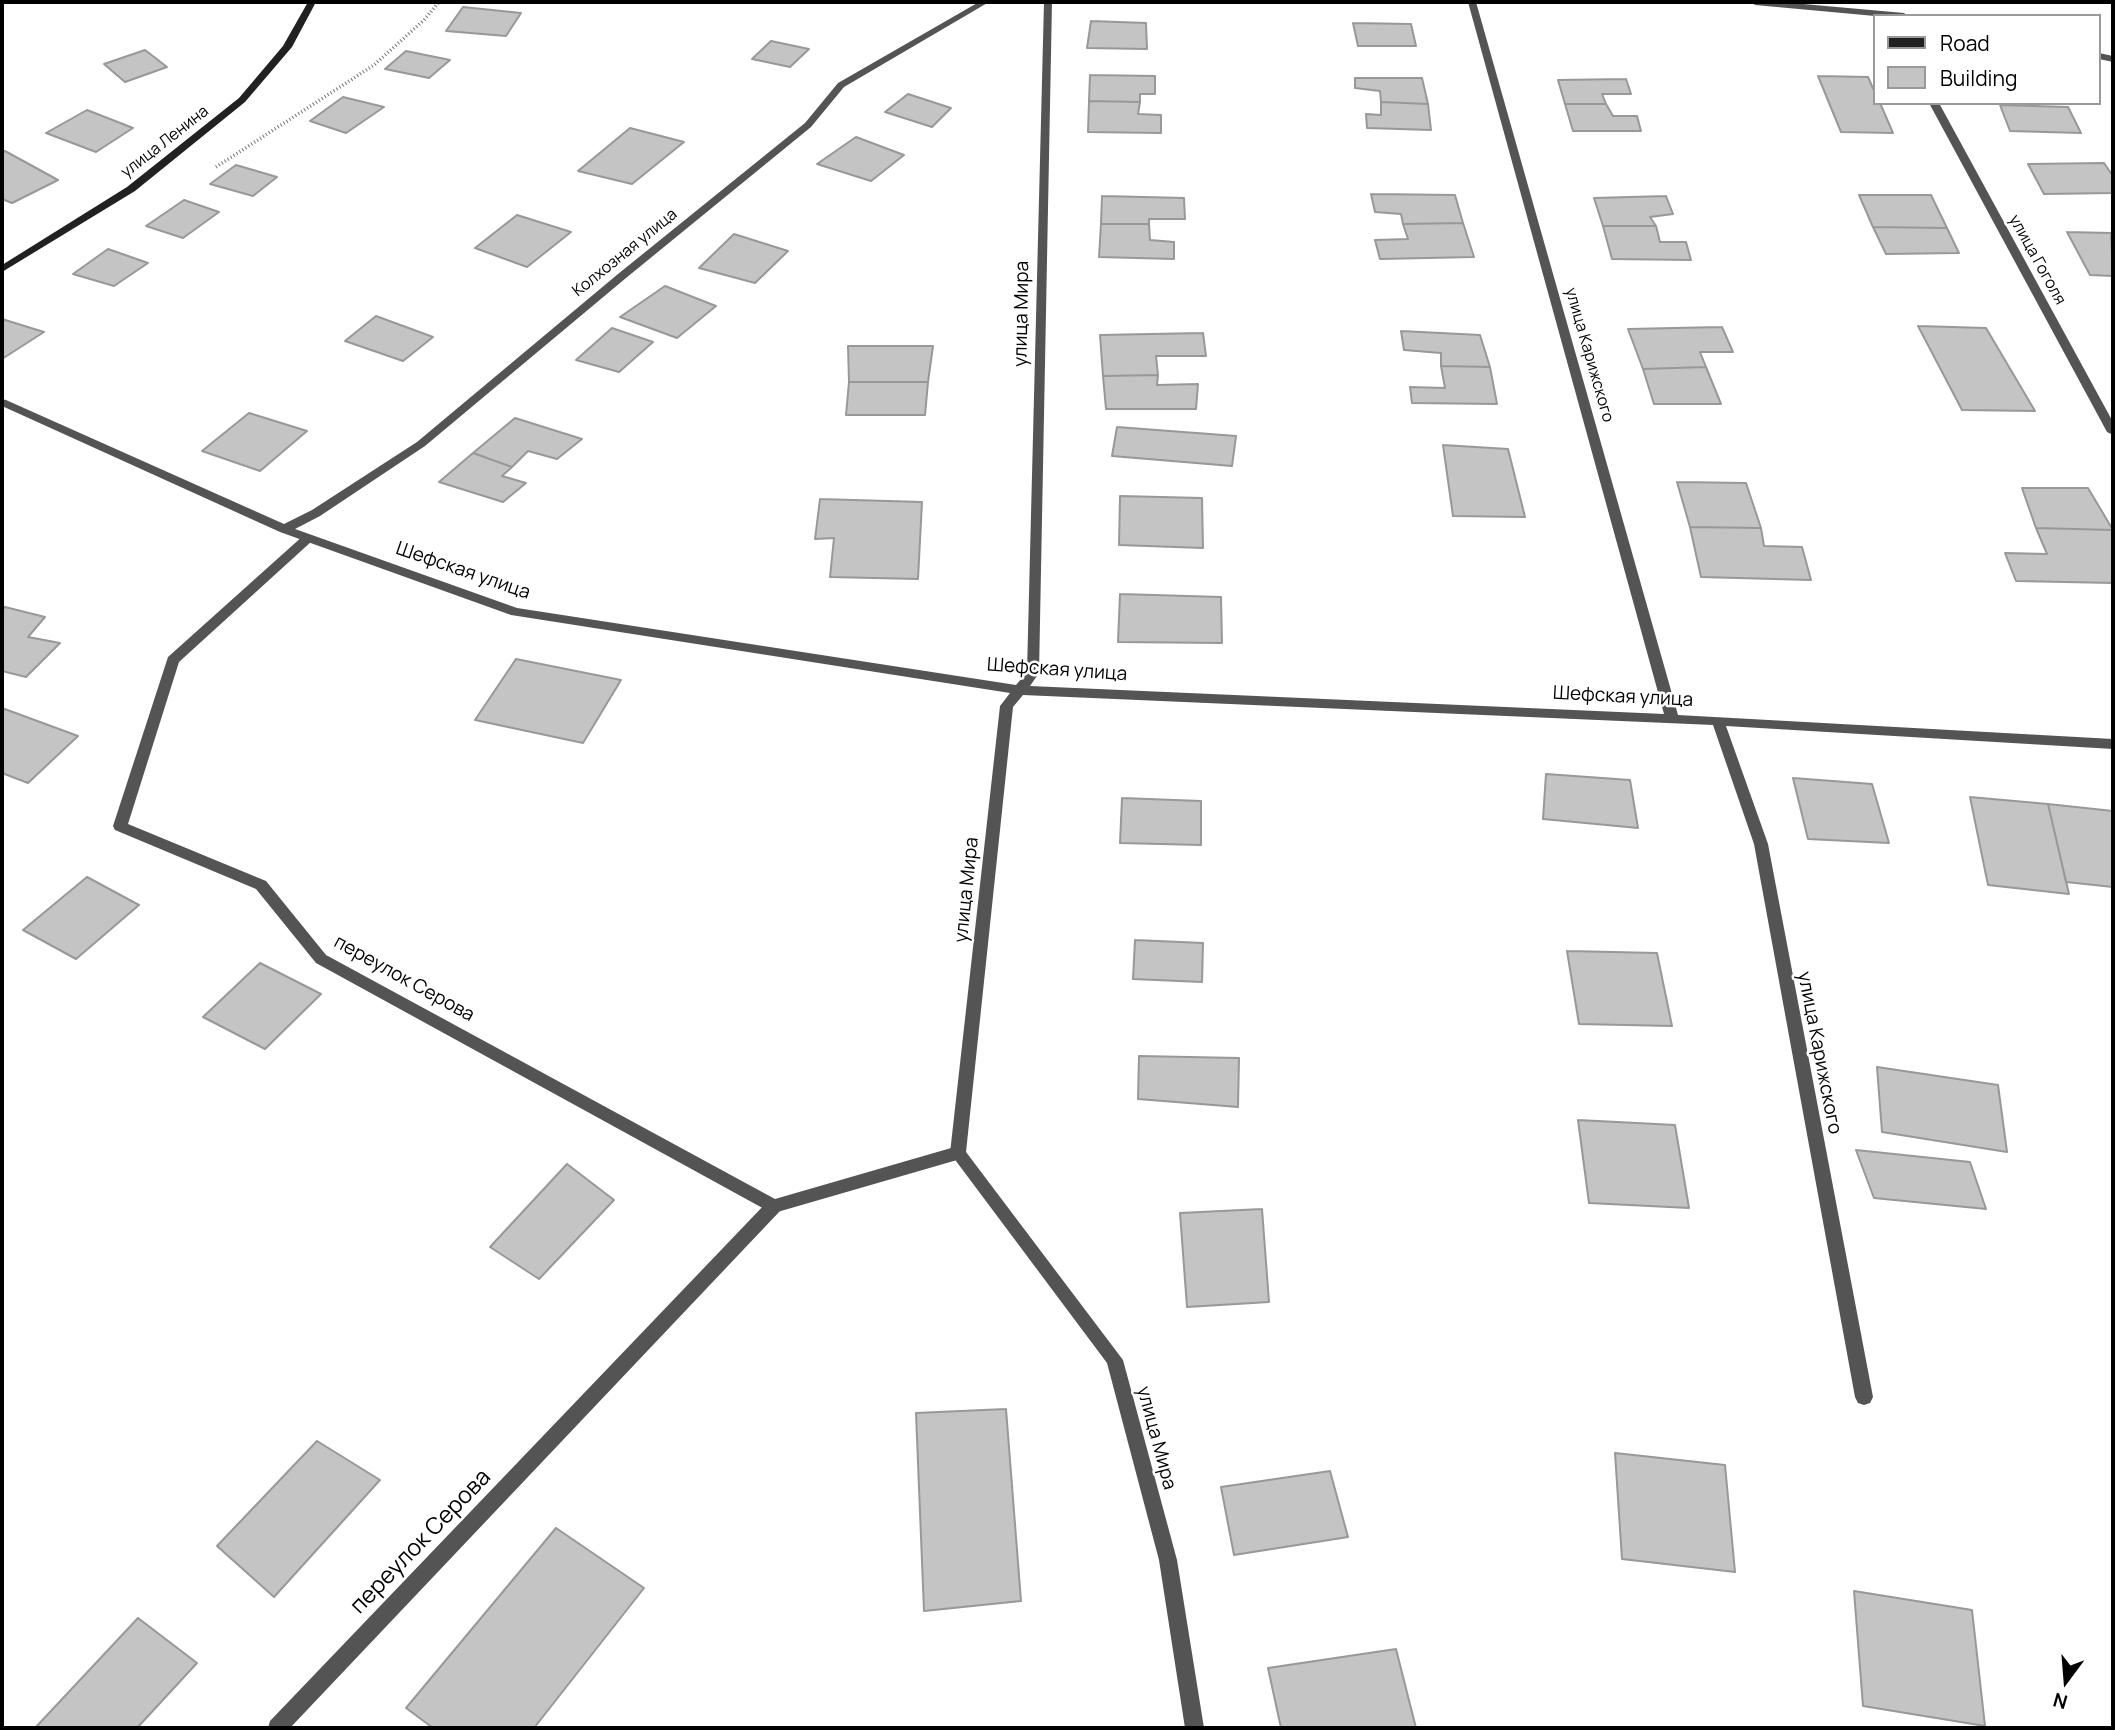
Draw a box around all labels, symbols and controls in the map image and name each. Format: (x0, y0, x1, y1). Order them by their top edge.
legend (1874, 14, 2101, 105)
text: Road (1940, 29, 1990, 57)
text: Building (1940, 64, 2017, 92)
street label: улица Ленина (117, 102, 213, 182)
street label: Колхозная улица (569, 205, 681, 301)
street label: улица Гоголя (2004, 212, 2070, 308)
street label: улица Мира (1010, 261, 1034, 367)
street label: улица Карижского (1561, 286, 1617, 424)
street label: Шефская улица (393, 537, 533, 605)
street label: Шефская улица (986, 654, 1128, 686)
street label: Шефская улица (1552, 682, 1694, 712)
street label: улица Мира (950, 836, 984, 944)
street label: переулок Серова (330, 931, 478, 1027)
street label: улица Карижского (1792, 970, 1846, 1136)
street label: улица Мира (1131, 1384, 1181, 1492)
street label: переулок Серова (345, 1464, 497, 1620)
north arrow (2031, 1646, 2101, 1716)
text: N (2050, 1687, 2070, 1716)

